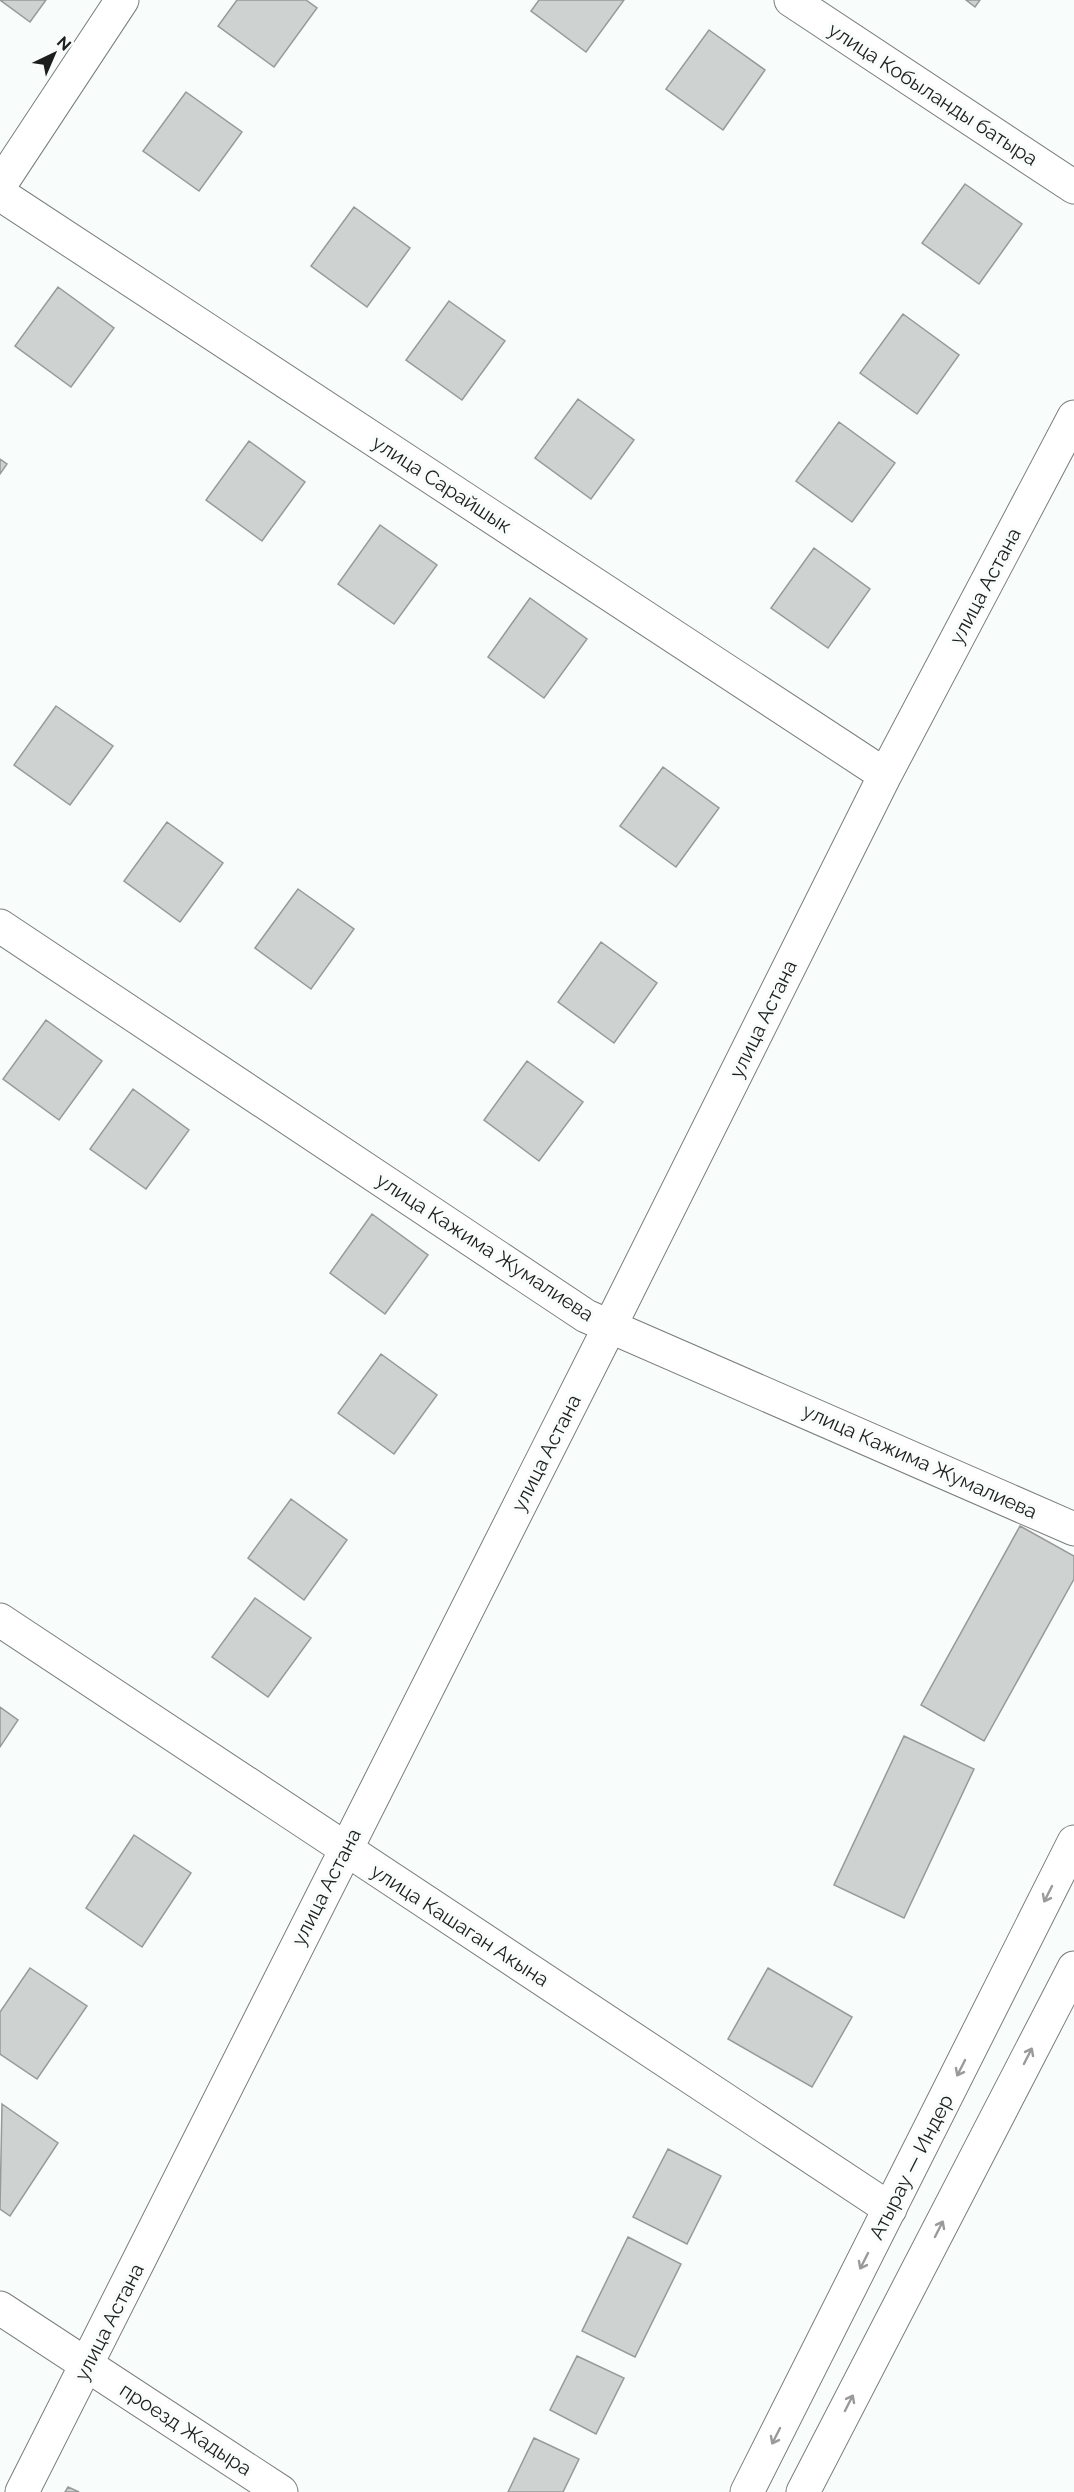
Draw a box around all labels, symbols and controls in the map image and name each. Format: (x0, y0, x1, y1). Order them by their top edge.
street label: улица Кобыланды батыра (824, 17, 1042, 171)
north arrow (24, 24, 84, 84)
text: N (53, 32, 75, 55)
street label: улица Сарайшык (368, 430, 516, 538)
street label: улица Астана (944, 524, 1026, 648)
street label: улица Астана (724, 956, 802, 1082)
street label: улица Кажима Жумалиева (372, 1168, 598, 1326)
street label: улица Астана (506, 1390, 586, 1516)
street label: улица Кажима Жумалиева (799, 1398, 1041, 1524)
street label: улица Астана (286, 1824, 366, 1950)
street label: улица Кашаган Акына (367, 1858, 553, 1992)
one-way arrow (1042, 1885, 1054, 1902)
one-way arrow (1023, 2048, 1034, 2066)
one-way arrow (954, 2059, 966, 2077)
street label: Атырау — Индер (864, 2090, 958, 2244)
one-way arrow (933, 2221, 945, 2239)
one-way arrow (858, 2252, 869, 2270)
street label: улица Астана (69, 2259, 149, 2385)
street label: проезд Жадыра (116, 2377, 256, 2481)
one-way arrow (844, 2394, 855, 2412)
one-way arrow (770, 2426, 781, 2444)

